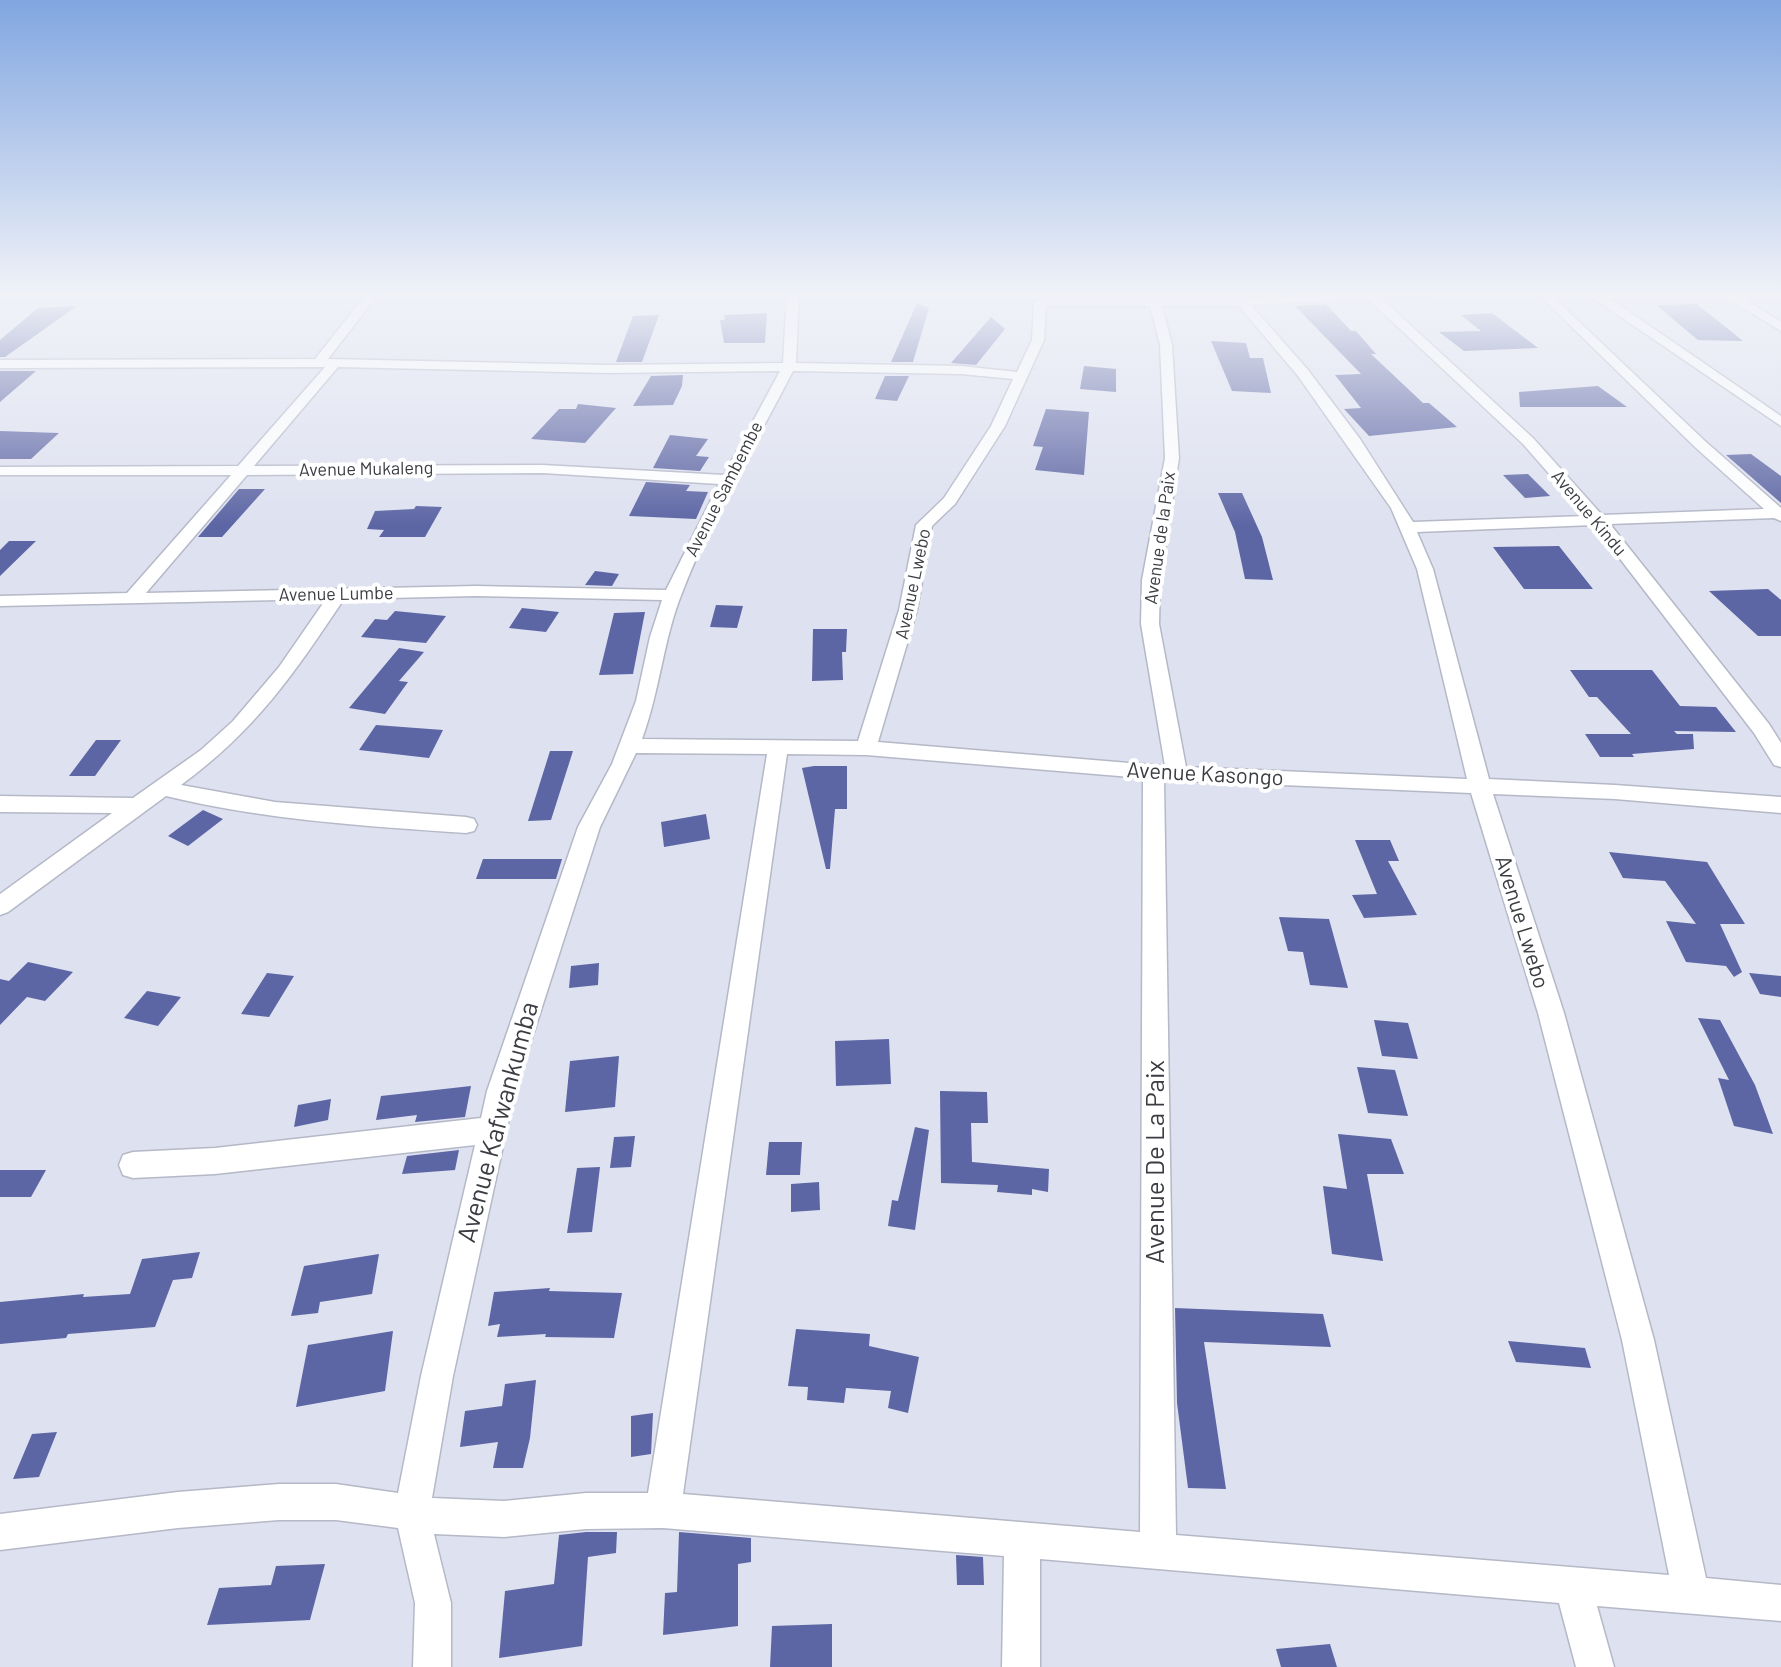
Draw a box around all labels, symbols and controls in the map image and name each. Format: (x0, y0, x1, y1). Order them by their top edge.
street label: Avenue Sambembe (681, 418, 767, 560)
street label: Avenue Mukaleng (299, 457, 433, 481)
street label: Avenue Kindu (1547, 466, 1631, 560)
street label: Avenue de la Paix (1140, 470, 1180, 606)
street label: Avenue Lwebo (891, 527, 935, 641)
street label: Avenue Lumbe (278, 582, 394, 606)
street label: Avenue Kasongo (1126, 757, 1284, 791)
street label: Avenue Lwebo (1489, 852, 1555, 992)
street label: Avenue Kafwankumba (451, 998, 545, 1246)
street label: Avenue De La Paix (1139, 1060, 1171, 1264)

